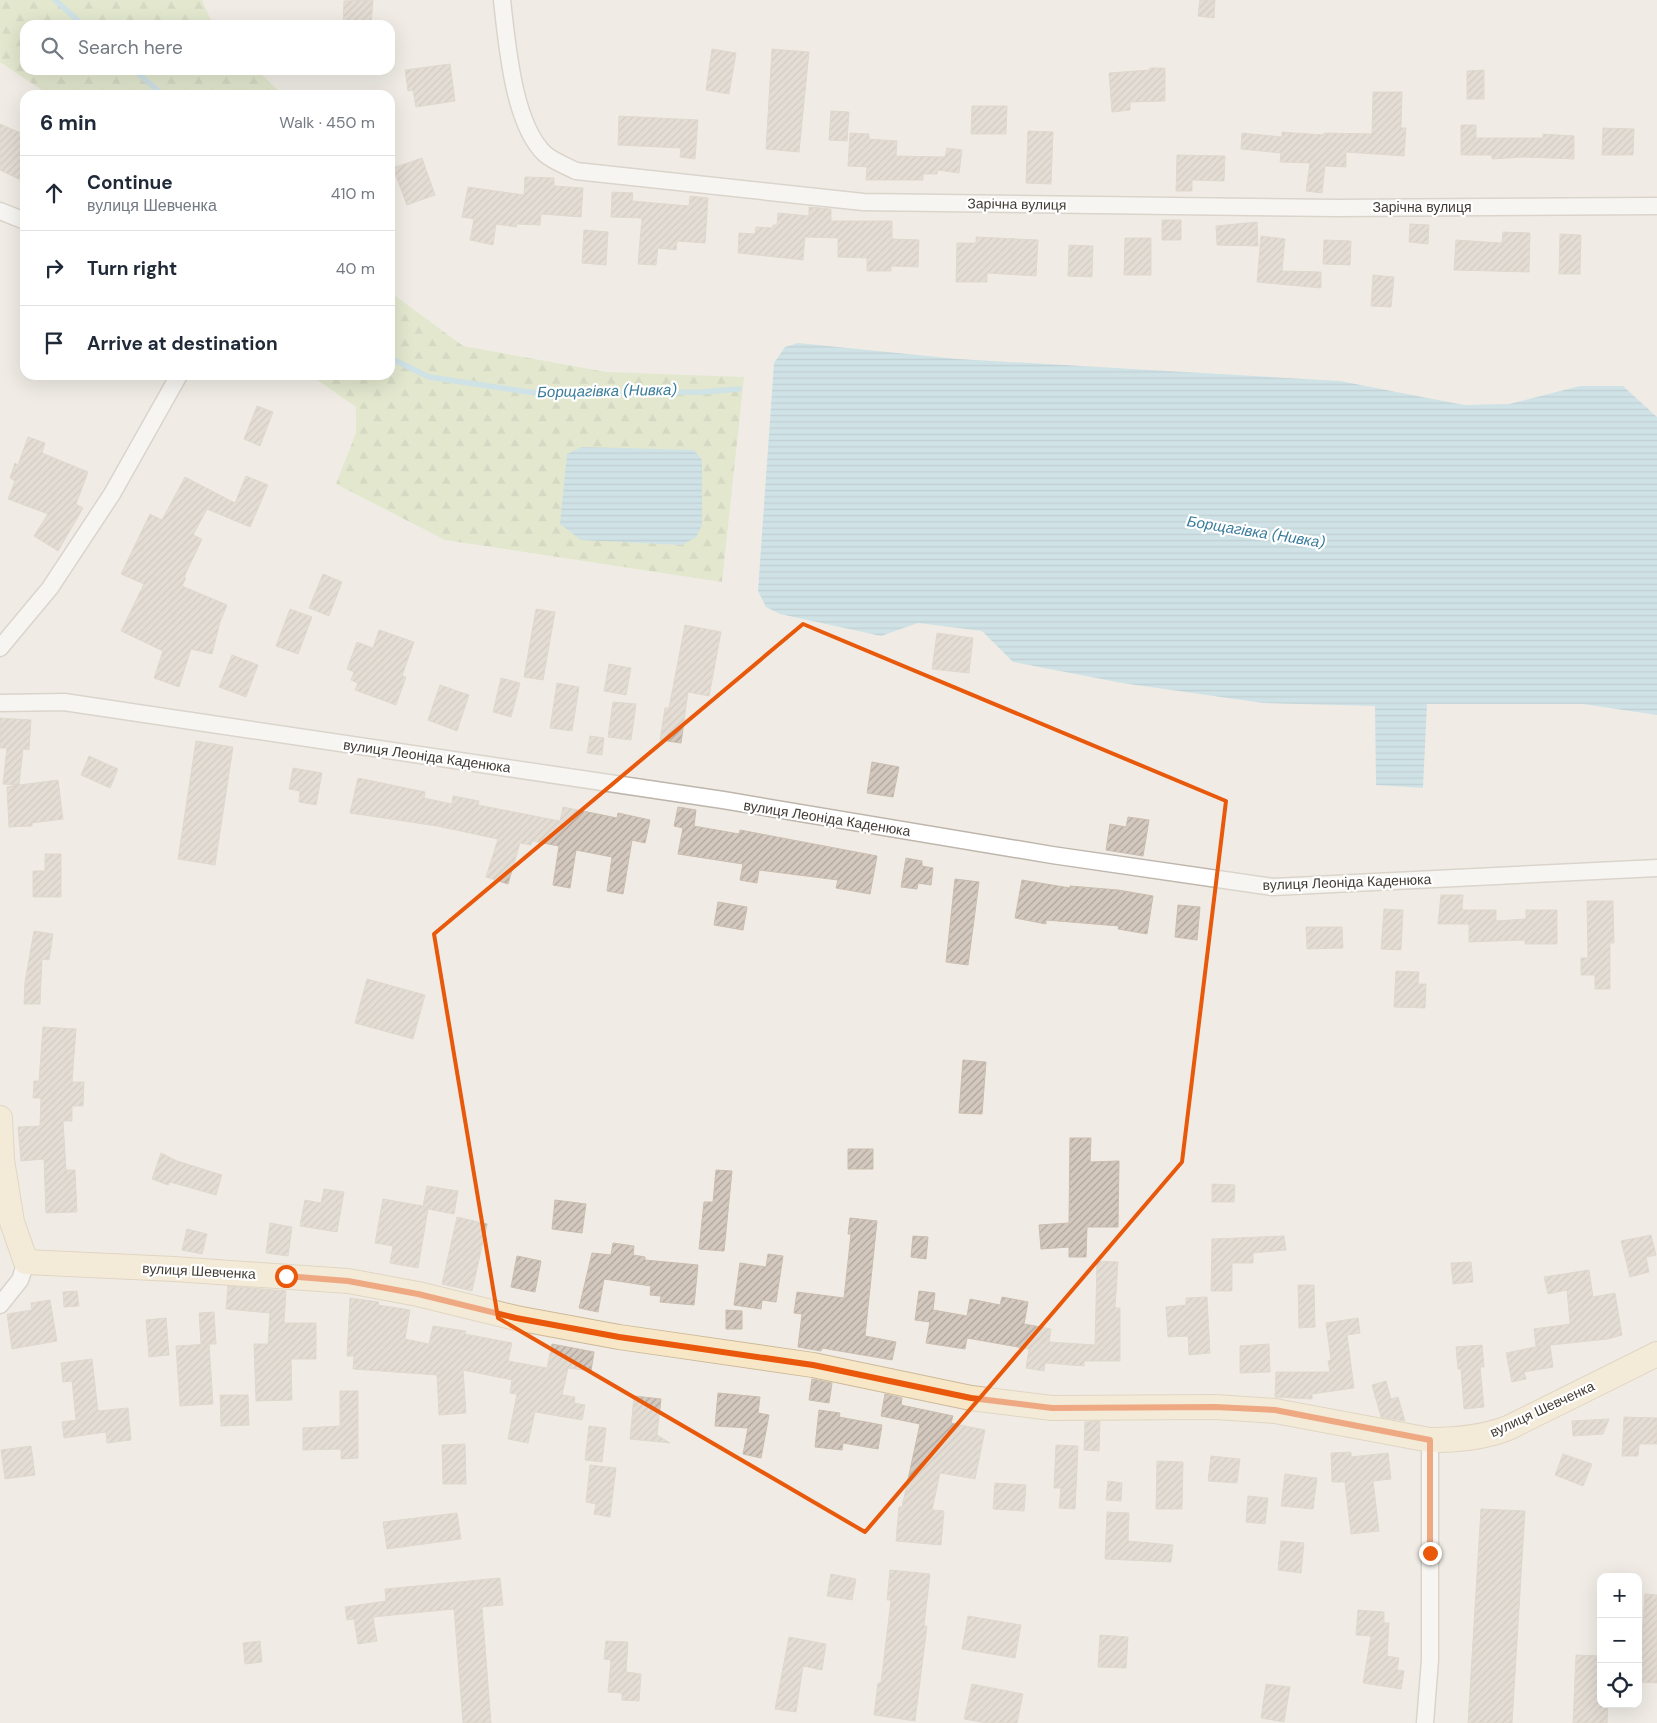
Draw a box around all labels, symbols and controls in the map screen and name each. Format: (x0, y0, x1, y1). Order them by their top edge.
search box (20, 20, 395, 75)
icon: search (38, 34, 66, 62)
text: Search here (78, 35, 183, 60)
text: 6 min (40, 109, 97, 137)
text: Walk · 450 m (279, 112, 375, 133)
text: Continue (87, 170, 173, 195)
icon: ahead (40, 179, 68, 207)
text: 410 m (331, 183, 375, 204)
street label: Зарічна вулиця (967, 194, 1067, 214)
text: вулиця Шевченка (87, 195, 217, 216)
street label: Зарічна вулиця (1372, 198, 1472, 216)
icon: right (40, 254, 68, 282)
text: Turn right (87, 256, 177, 281)
text: 40 m (336, 258, 375, 279)
icon: arrive (40, 329, 68, 357)
text: Arrive at destination (87, 331, 278, 356)
water label: Борщагівка (Нивка) (537, 380, 677, 402)
water label: Борщагівка (Нивка) (1186, 511, 1327, 553)
street label: вулиця Леоніда Каденюка (342, 735, 512, 777)
street label: вулиця Леоніда Каденюка (742, 796, 912, 840)
street label: вулиця Леоніда Каденюка (1262, 870, 1432, 894)
street label: вулиця Шевченка (142, 1259, 256, 1283)
route start (275, 1265, 298, 1288)
street label: вулиця Шевченка (1487, 1377, 1597, 1441)
route end (1419, 1542, 1442, 1565)
map controls (1597, 1573, 1642, 1708)
button: + (1597, 1573, 1642, 1618)
button: − (1597, 1618, 1642, 1663)
button: locate (1597, 1663, 1642, 1708)

